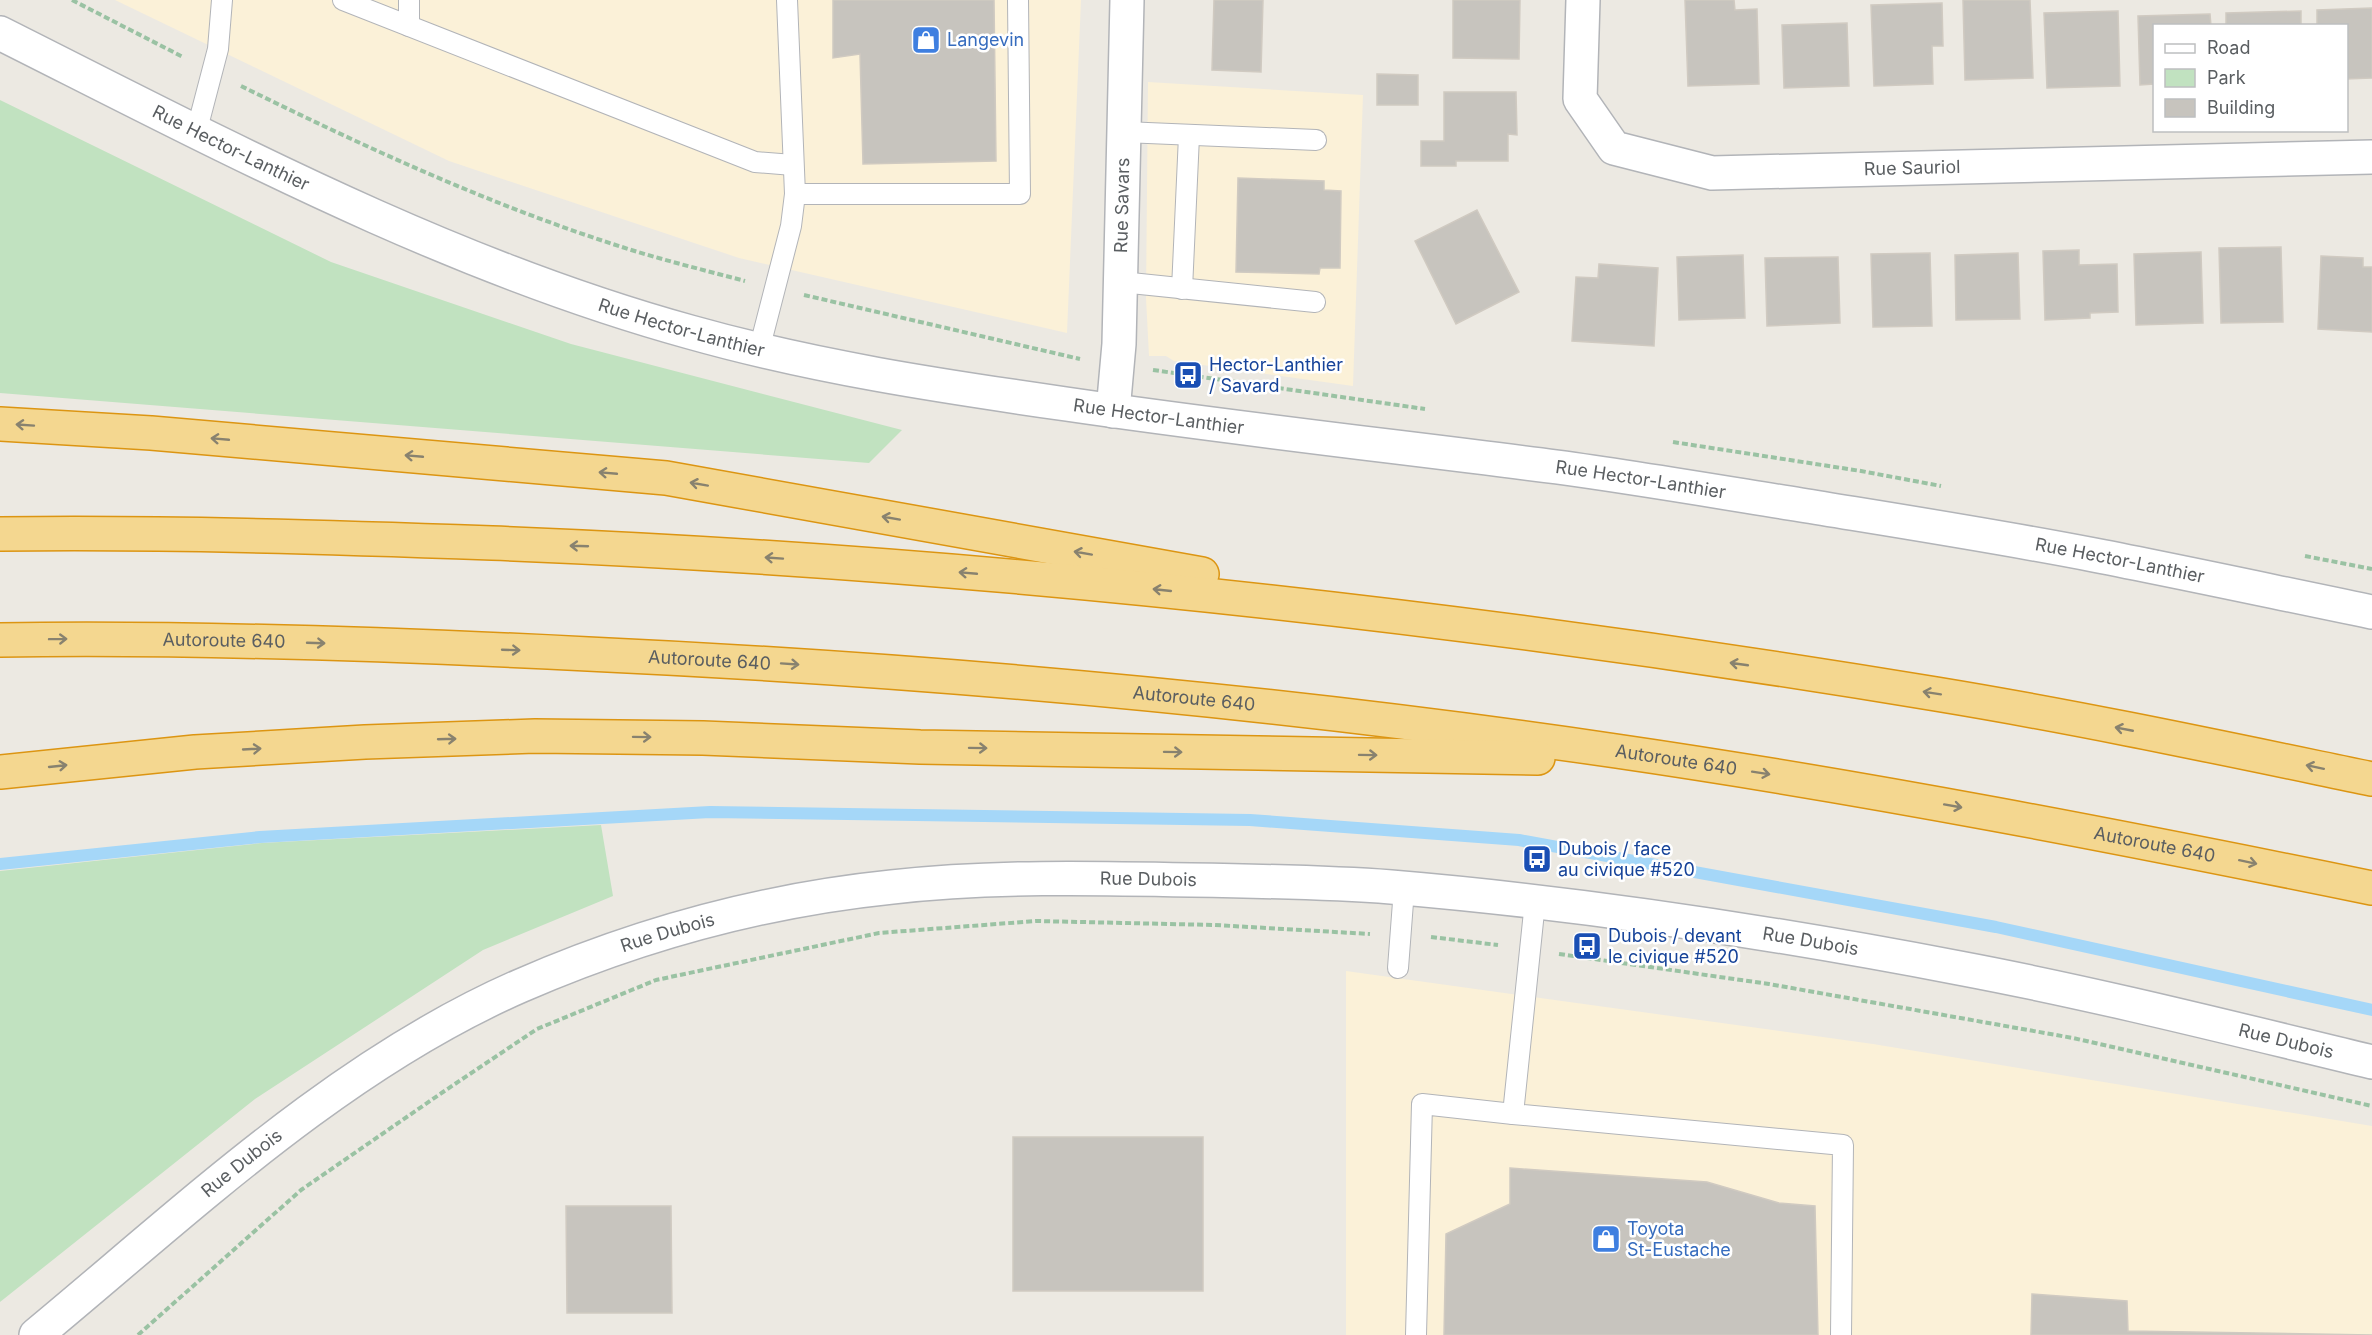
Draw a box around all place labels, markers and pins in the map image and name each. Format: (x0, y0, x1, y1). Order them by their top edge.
shop icon: Langevin (910, 24, 942, 56)
place label: Langevin (947, 29, 1024, 50)
place label: Hector-Lanthier / Savard (1209, 354, 1343, 396)
bus stop icon: Hector-Lanthier / Savard (1172, 359, 1204, 391)
place label: Dubois / face au civique #520 (1558, 838, 1695, 880)
bus stop icon: Dubois / face au civique #520 (1521, 843, 1553, 875)
place label: Dubois / devant le civique #520 (1608, 925, 1742, 967)
bus stop icon: Dubois / devant le civique #520 (1571, 930, 1603, 962)
place label: Toyota St-Eustache (1627, 1218, 1731, 1260)
shop icon: Toyota St-Eustache (1590, 1223, 1622, 1255)

